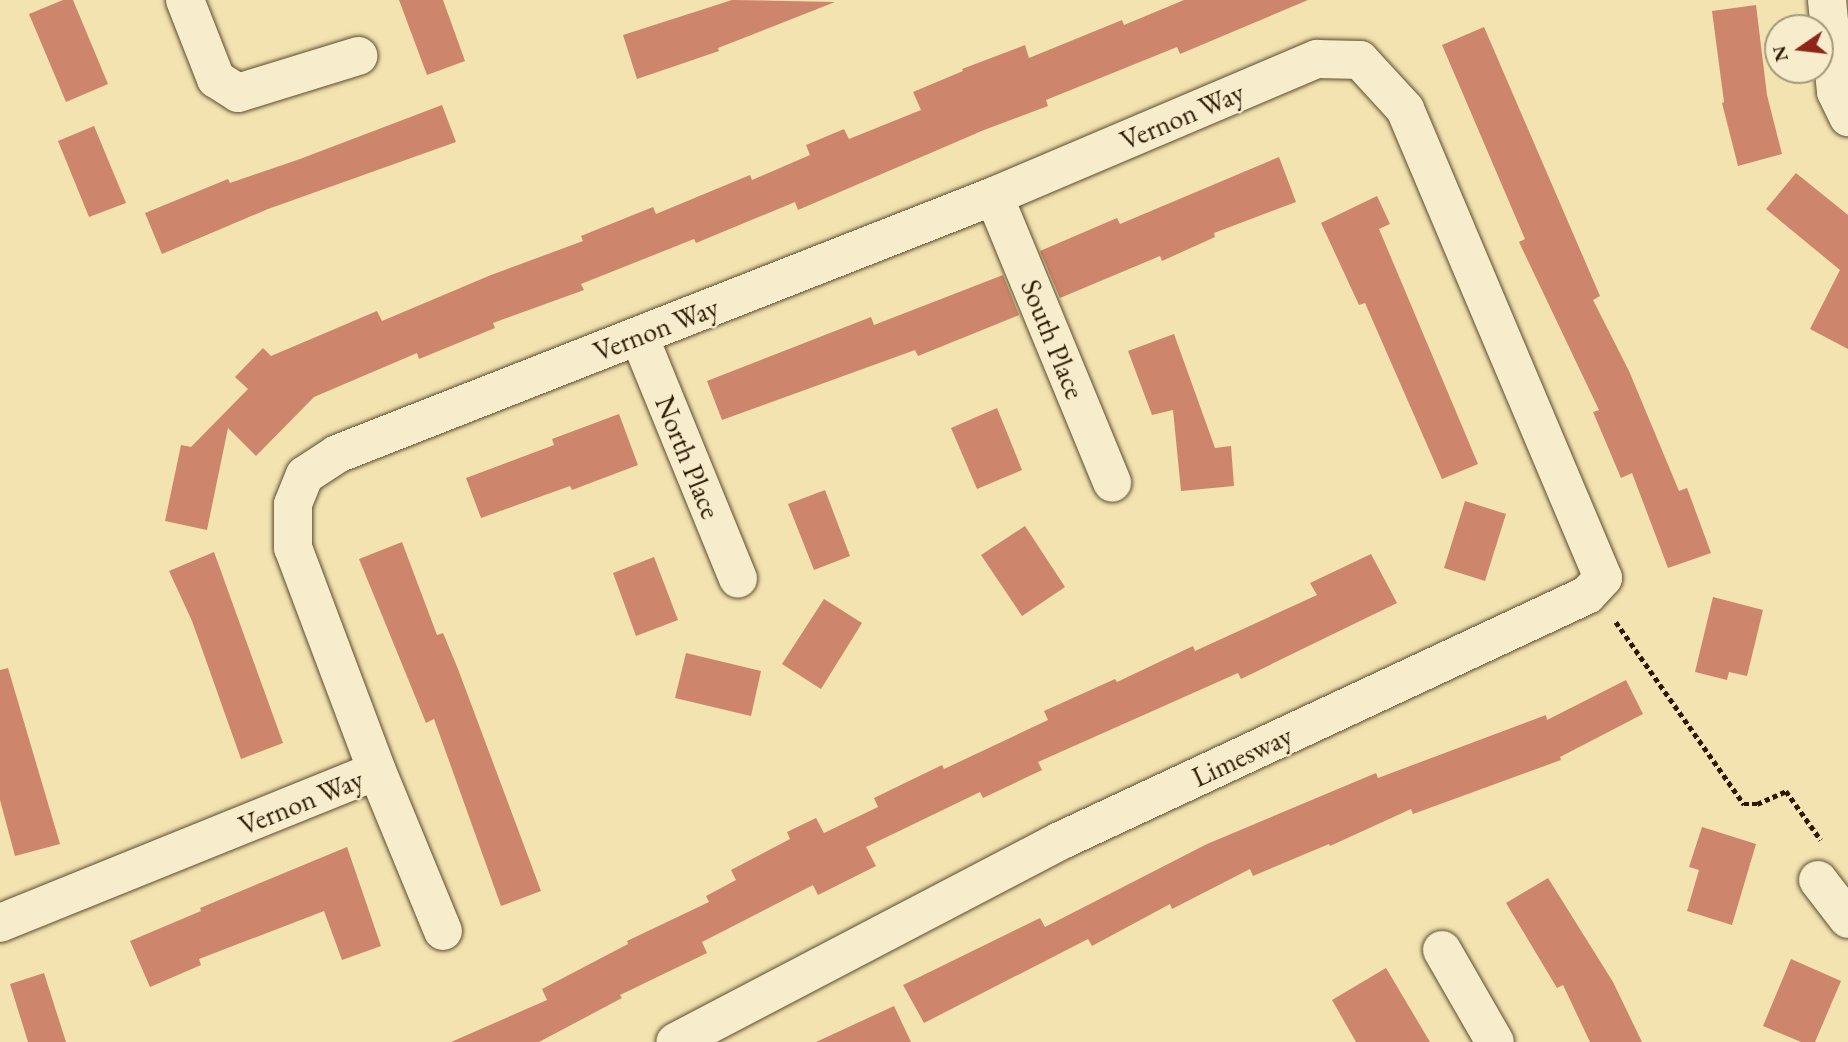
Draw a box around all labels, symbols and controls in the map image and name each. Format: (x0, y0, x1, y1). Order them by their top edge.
north arrow (1764, 14, 1834, 84)
text: N (1766, 43, 1794, 64)
street label: Vernon Way (1115, 75, 1249, 157)
street label: South Place (1014, 275, 1092, 403)
street label: Vernon Way (589, 290, 723, 368)
street label: North Place (648, 391, 728, 523)
street label: Limesway (1186, 718, 1298, 794)
street label: Vernon Way (234, 762, 368, 842)

